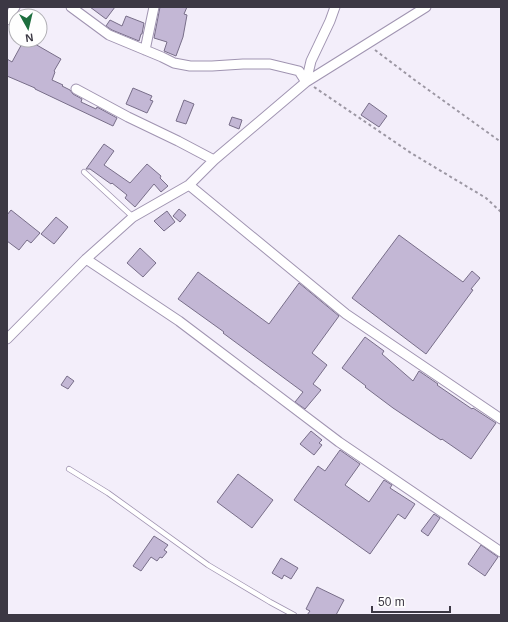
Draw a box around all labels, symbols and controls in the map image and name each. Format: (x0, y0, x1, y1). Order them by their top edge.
north arrow (8, 8, 48, 48)
text: N (25, 31, 34, 44)
scale bar (372, 588, 450, 614)
text: 50 m (378, 595, 405, 609)

